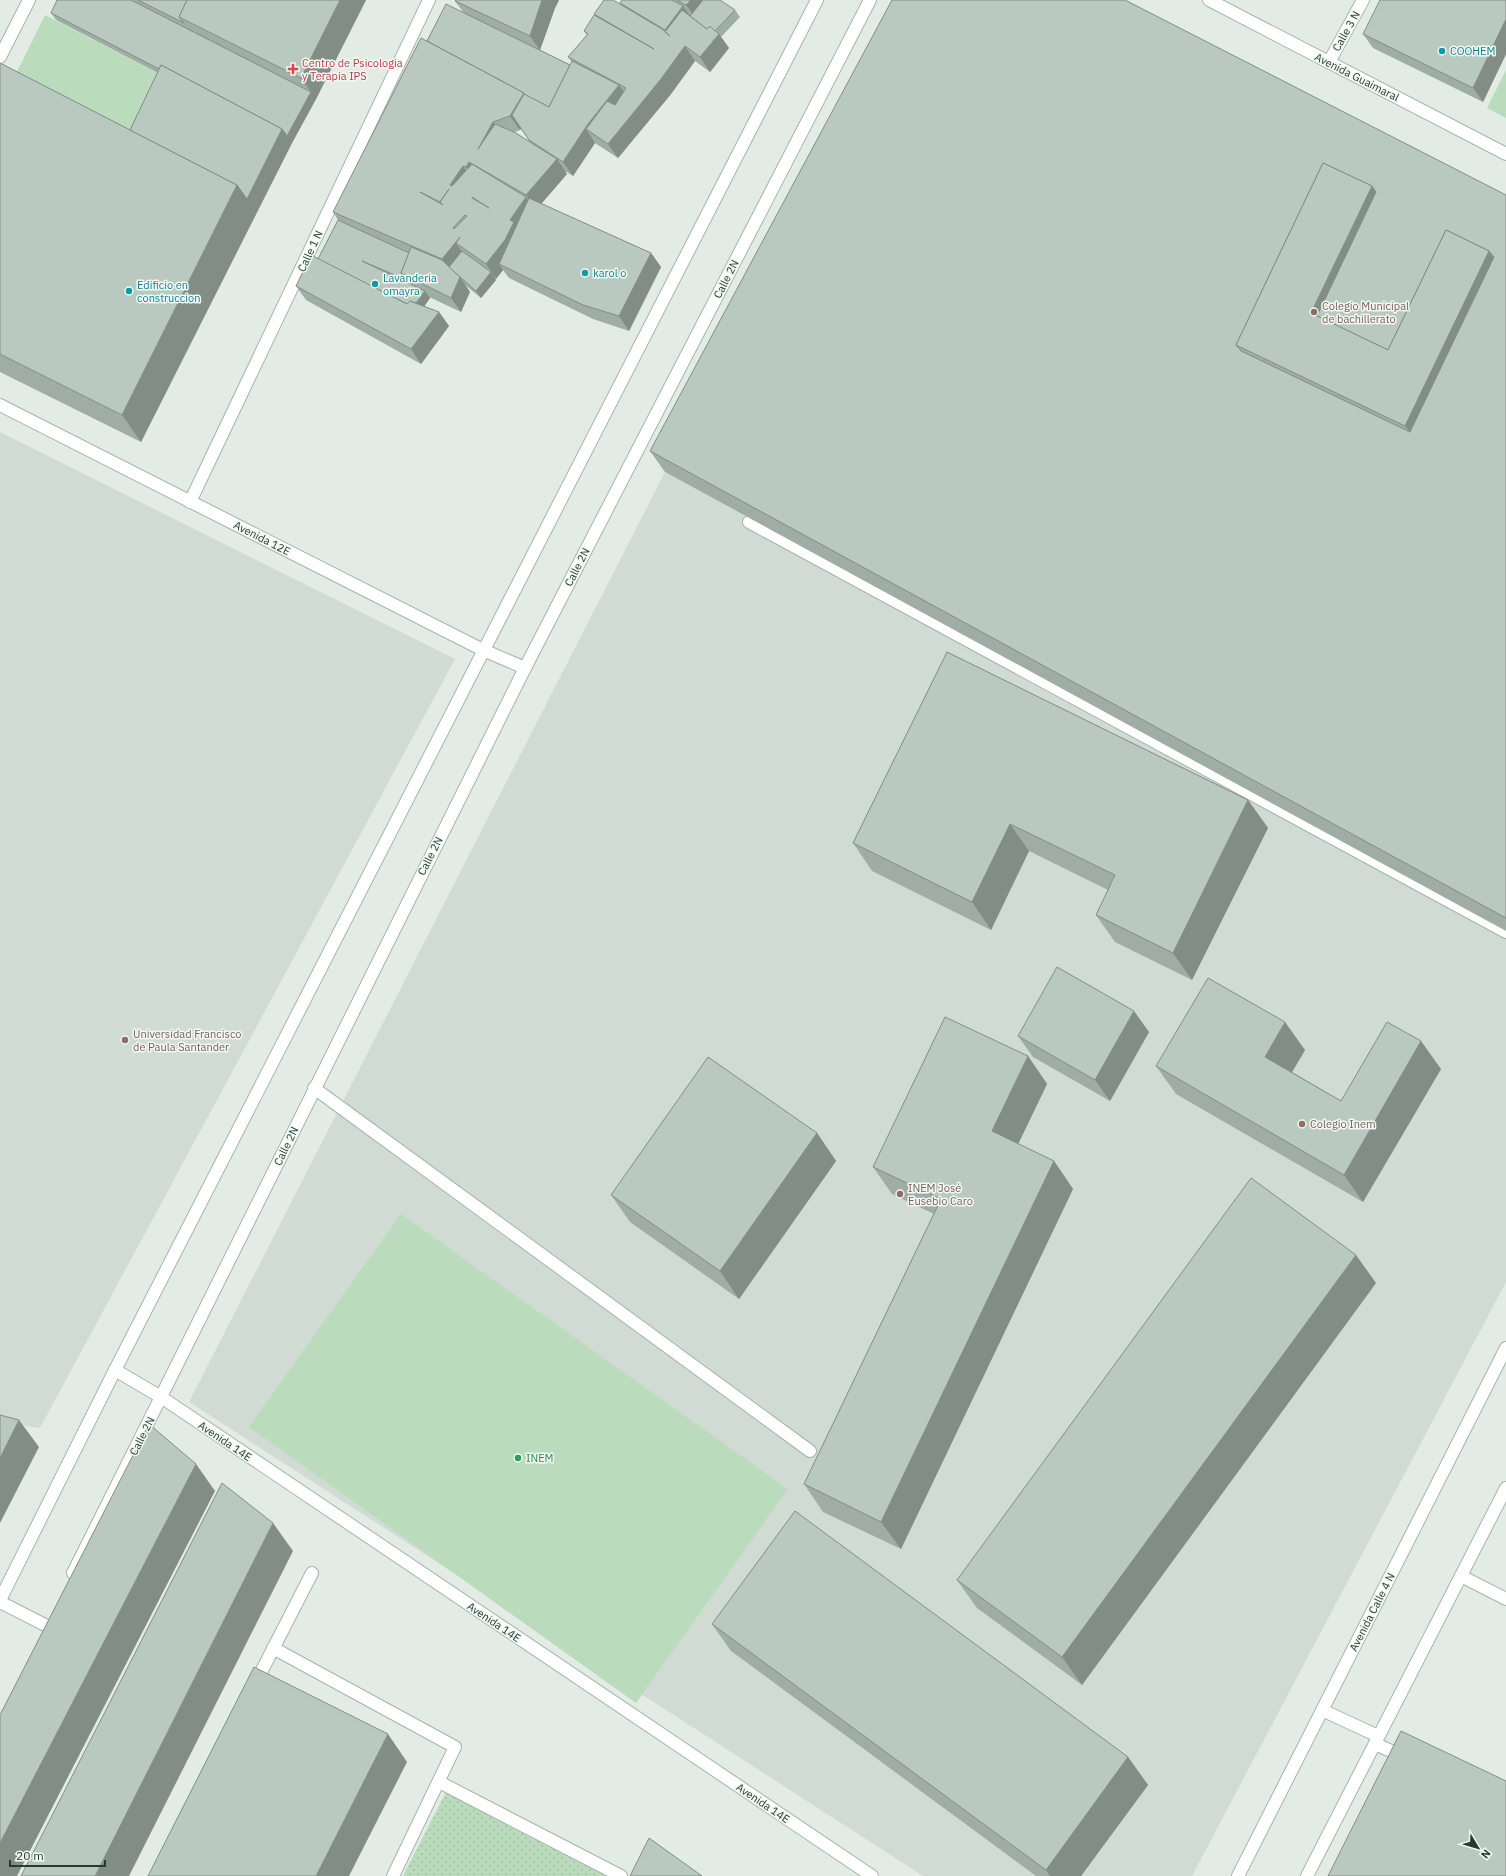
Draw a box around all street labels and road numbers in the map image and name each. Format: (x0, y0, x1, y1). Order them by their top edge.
street label: Calle 3 N (1329, 8, 1363, 54)
street label: Avenida Guaimaral (1312, 50, 1402, 104)
street label: Calle 1 N (294, 228, 326, 274)
street label: Calle 2N (710, 257, 742, 301)
street label: Avenida 12E (231, 518, 293, 558)
street label: Calle 2N (561, 545, 593, 589)
street label: Calle 2N (414, 834, 446, 878)
street label: Calle 2N (271, 1124, 301, 1168)
street label: Calle 2N (126, 1414, 158, 1458)
street label: Avenida 14E (196, 1418, 254, 1464)
street label: Avenida Calle 4 N (1346, 1570, 1398, 1654)
street label: Avenida 14E (465, 1599, 523, 1645)
street label: Avenida 14E (734, 1780, 792, 1826)

